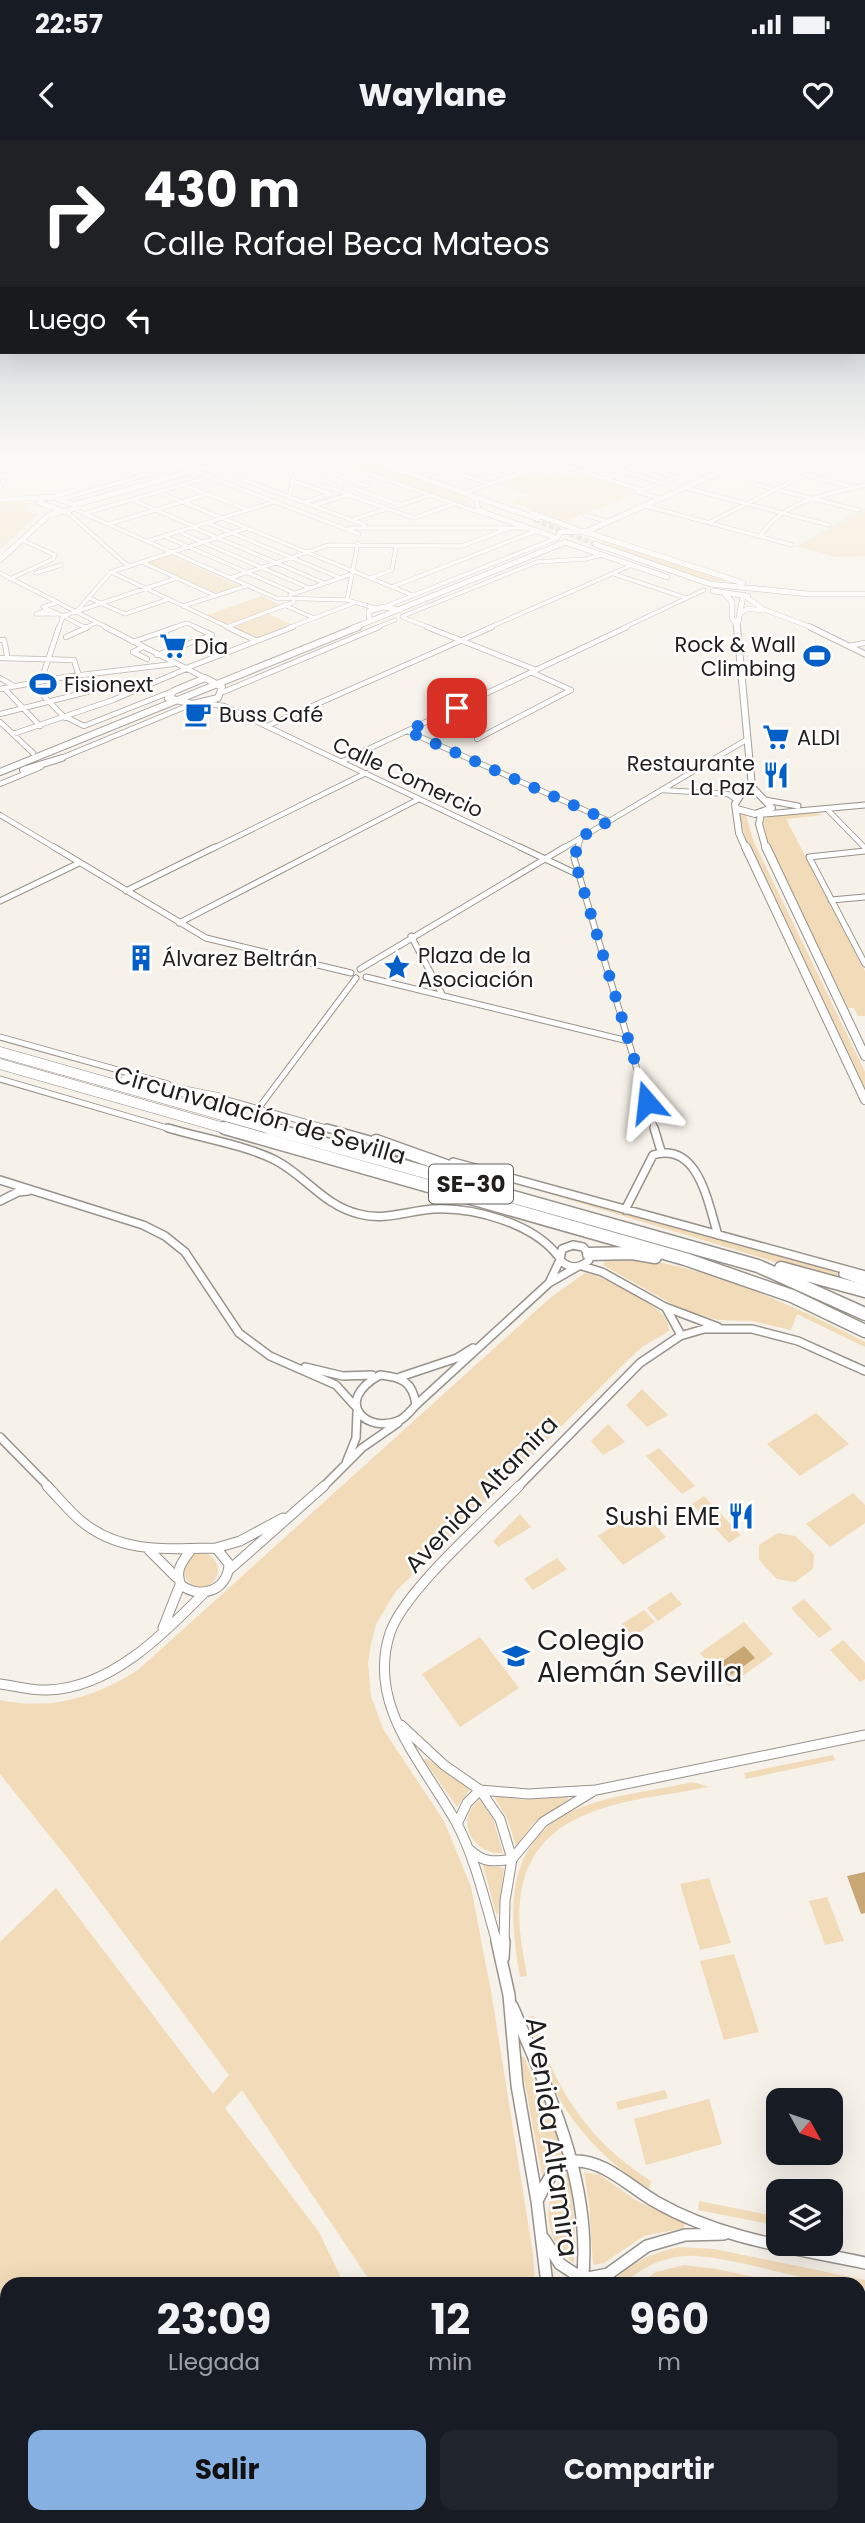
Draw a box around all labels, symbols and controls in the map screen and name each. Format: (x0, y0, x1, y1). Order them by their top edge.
text: 22:57 (35, 6, 103, 42)
text: Waylane (358, 72, 507, 117)
icon: back (28, 76, 66, 114)
icon: heart (799, 76, 837, 114)
text: 430 m (143, 156, 300, 224)
icon: right (28, 168, 119, 259)
text: Calle Rafael Beca Mateos (143, 221, 550, 266)
icon: left (120, 301, 158, 339)
text: Luego (28, 302, 106, 338)
place label: Rock & Wall Climbing (674, 630, 796, 683)
supermarket icon: Dia (158, 631, 188, 661)
place label: Dia (194, 632, 228, 661)
sports icon: Rock & Wall Climbing (802, 641, 832, 671)
sports icon: Fisionext (28, 669, 58, 699)
place label: Fisionext (64, 670, 153, 699)
pin (427, 678, 487, 738)
icon: arrive (438, 689, 476, 727)
cafe icon: Buss Café (183, 699, 213, 729)
place label: Buss Café (219, 700, 323, 729)
supermarket icon: ALDI (761, 722, 791, 752)
place label: ALDI (797, 723, 840, 752)
street label: Calle Comercio (328, 729, 488, 825)
place label: Restaurante La Paz (627, 749, 755, 802)
restaurant icon: Restaurante La Paz (761, 760, 791, 790)
place label: Plaza de la Asociación (418, 941, 533, 994)
building icon: Álvarez Beltrán (126, 943, 156, 973)
place label: Álvarez Beltrán (162, 944, 317, 973)
place icon: Plaza de la Asociación (382, 952, 412, 982)
street label: Circunvalación de Sevilla (110, 1058, 410, 1172)
position arrow (610, 1065, 684, 1139)
road number: SE-30 (429, 1164, 513, 1204)
street label: Avenida Altamira (397, 1408, 565, 1580)
place label: Sushi EME (605, 1500, 720, 1533)
restaurant icon: Sushi EME (726, 1501, 756, 1531)
place label: Colegio Alemán Sevilla (537, 1621, 742, 1692)
school or university icon: Colegio Alemán Sevilla (501, 1641, 531, 1671)
street label: Avenida Altamira (516, 2014, 588, 2260)
north arrow (766, 2088, 844, 2165)
map controls (766, 2088, 843, 2256)
button: layers (766, 2179, 843, 2256)
text: 23:09 (157, 2290, 271, 2349)
text: 12 (430, 2290, 470, 2349)
text: 960 (629, 2290, 709, 2349)
text: Llegada (168, 2346, 260, 2378)
text: min (428, 2346, 472, 2378)
text: m (657, 2346, 681, 2378)
button: Salir (28, 2430, 426, 2510)
button: Compartir (440, 2430, 838, 2510)

